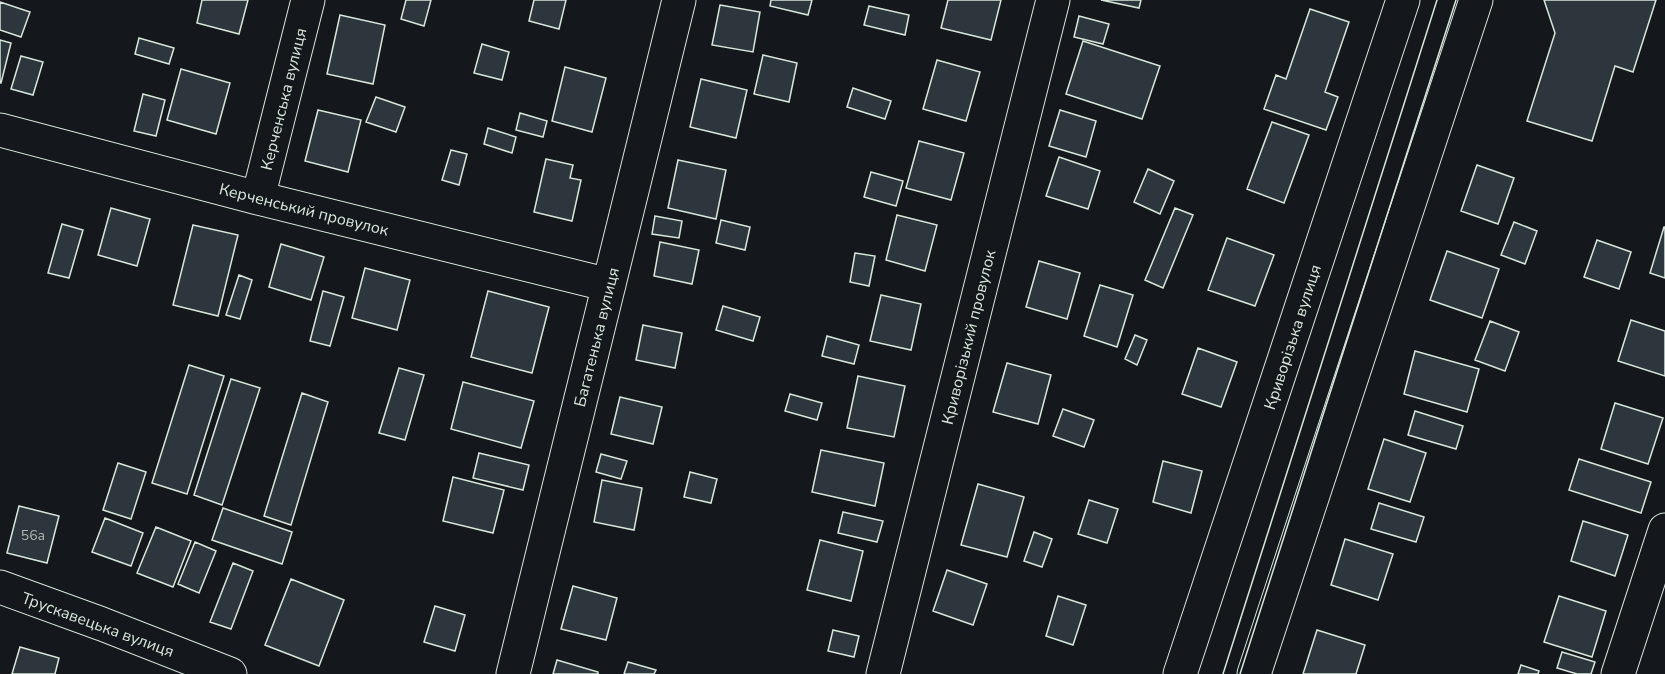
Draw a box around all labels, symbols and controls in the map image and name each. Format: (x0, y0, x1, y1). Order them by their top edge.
street label: Керченська вулиця (256, 26, 312, 173)
street label: Керченський провулок (217, 178, 391, 242)
street label: Криворізький провулок (937, 247, 1001, 427)
street label: Криворізька вулиця (1259, 262, 1327, 413)
street label: Багатенька вулиця (569, 265, 625, 409)
house number: 56а (21, 526, 45, 545)
street label: Трускавецька вулиця (18, 587, 177, 663)

